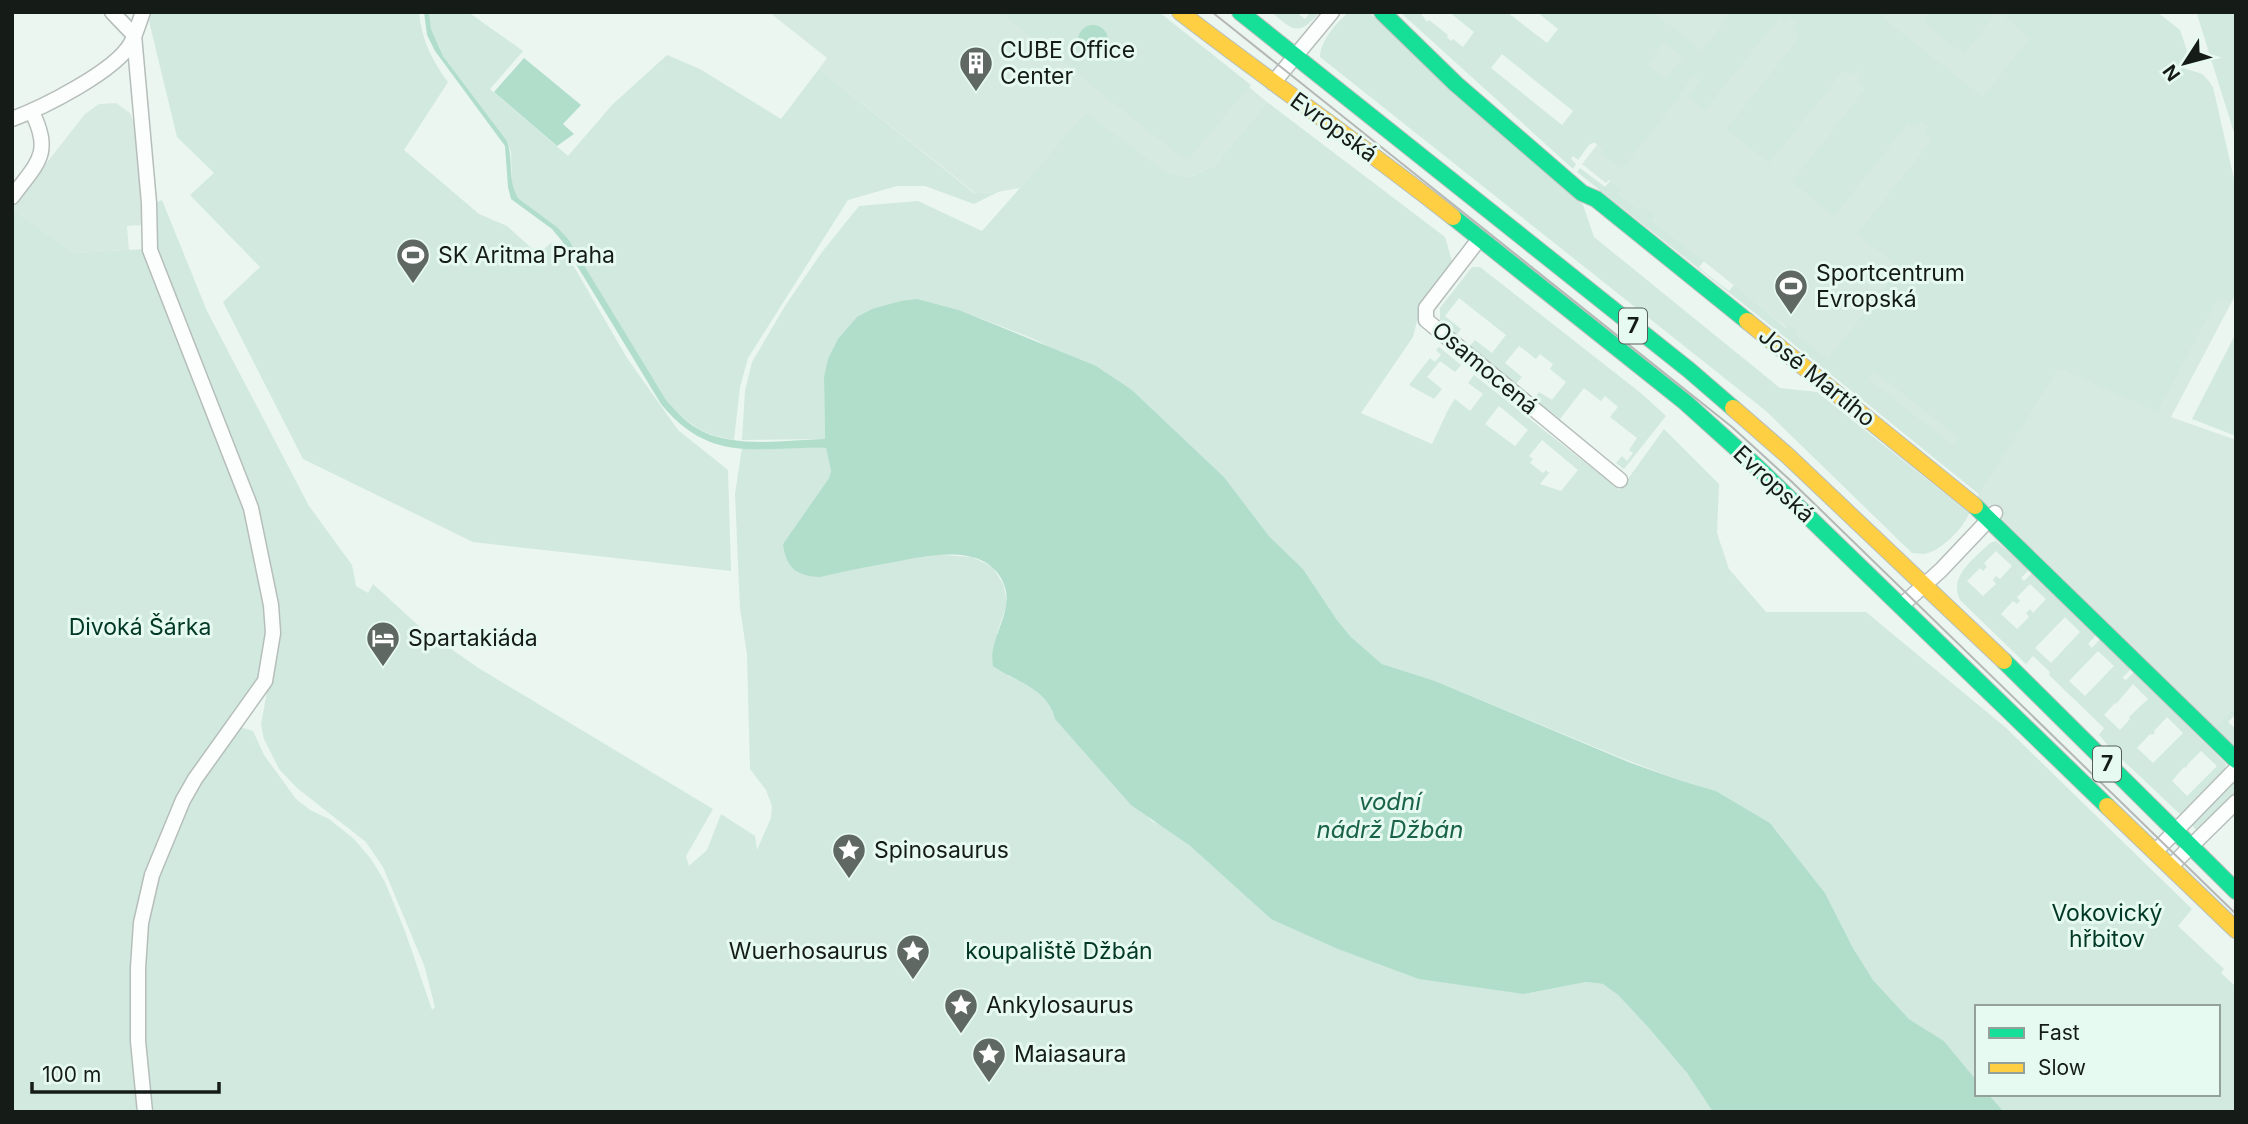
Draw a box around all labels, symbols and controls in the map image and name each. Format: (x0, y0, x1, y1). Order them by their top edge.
north arrow (2150, 28, 2220, 98)
place label: CUBE Office Center (1000, 36, 1135, 90)
building icon: CUBE Office Center (957, 44, 995, 93)
text: N (2158, 60, 2185, 85)
street label: Evropská (1285, 86, 1383, 168)
sports icon: SK Aritma Praha (394, 236, 432, 285)
place label: SK Aritma Praha (438, 241, 615, 269)
place label: Sportcentrum Evropská (1816, 259, 1965, 313)
sports icon: Sportcentrum Evropská (1772, 267, 1810, 316)
road number: 7 (1619, 308, 1647, 344)
street label: Osamocená (1426, 316, 1544, 420)
street label: José Martího (1753, 321, 1881, 433)
street label: Evropská (1728, 439, 1820, 529)
park label: Divoká Šárka (69, 613, 211, 641)
hotel icon: Spartakiáda (364, 619, 402, 668)
place label: Spartakiáda (408, 624, 538, 652)
road number: 7 (2093, 746, 2121, 782)
water label: vodní nádrž Džbán (1316, 787, 1464, 844)
place icon: Spinosaurus (830, 831, 868, 880)
place label: Spinosaurus (874, 836, 1009, 864)
park label: Vokovický hřbitov (2051, 899, 2163, 953)
place icon: Wuerhosaurus (894, 932, 932, 981)
place label: Wuerhosaurus (729, 937, 888, 965)
park label: koupaliště Džbán (965, 937, 1153, 965)
place icon: Ankylosaurus (942, 986, 980, 1035)
place label: Ankylosaurus (986, 991, 1134, 1019)
legend (1975, 1005, 2220, 1096)
text: Fast (2038, 1020, 2080, 1045)
place icon: Maiasaura (970, 1035, 1008, 1084)
place label: Maiasaura (1014, 1040, 1126, 1068)
scale bar (32, 1050, 219, 1094)
text: Slow (2038, 1055, 2086, 1080)
text: 100 m (42, 1062, 101, 1087)

